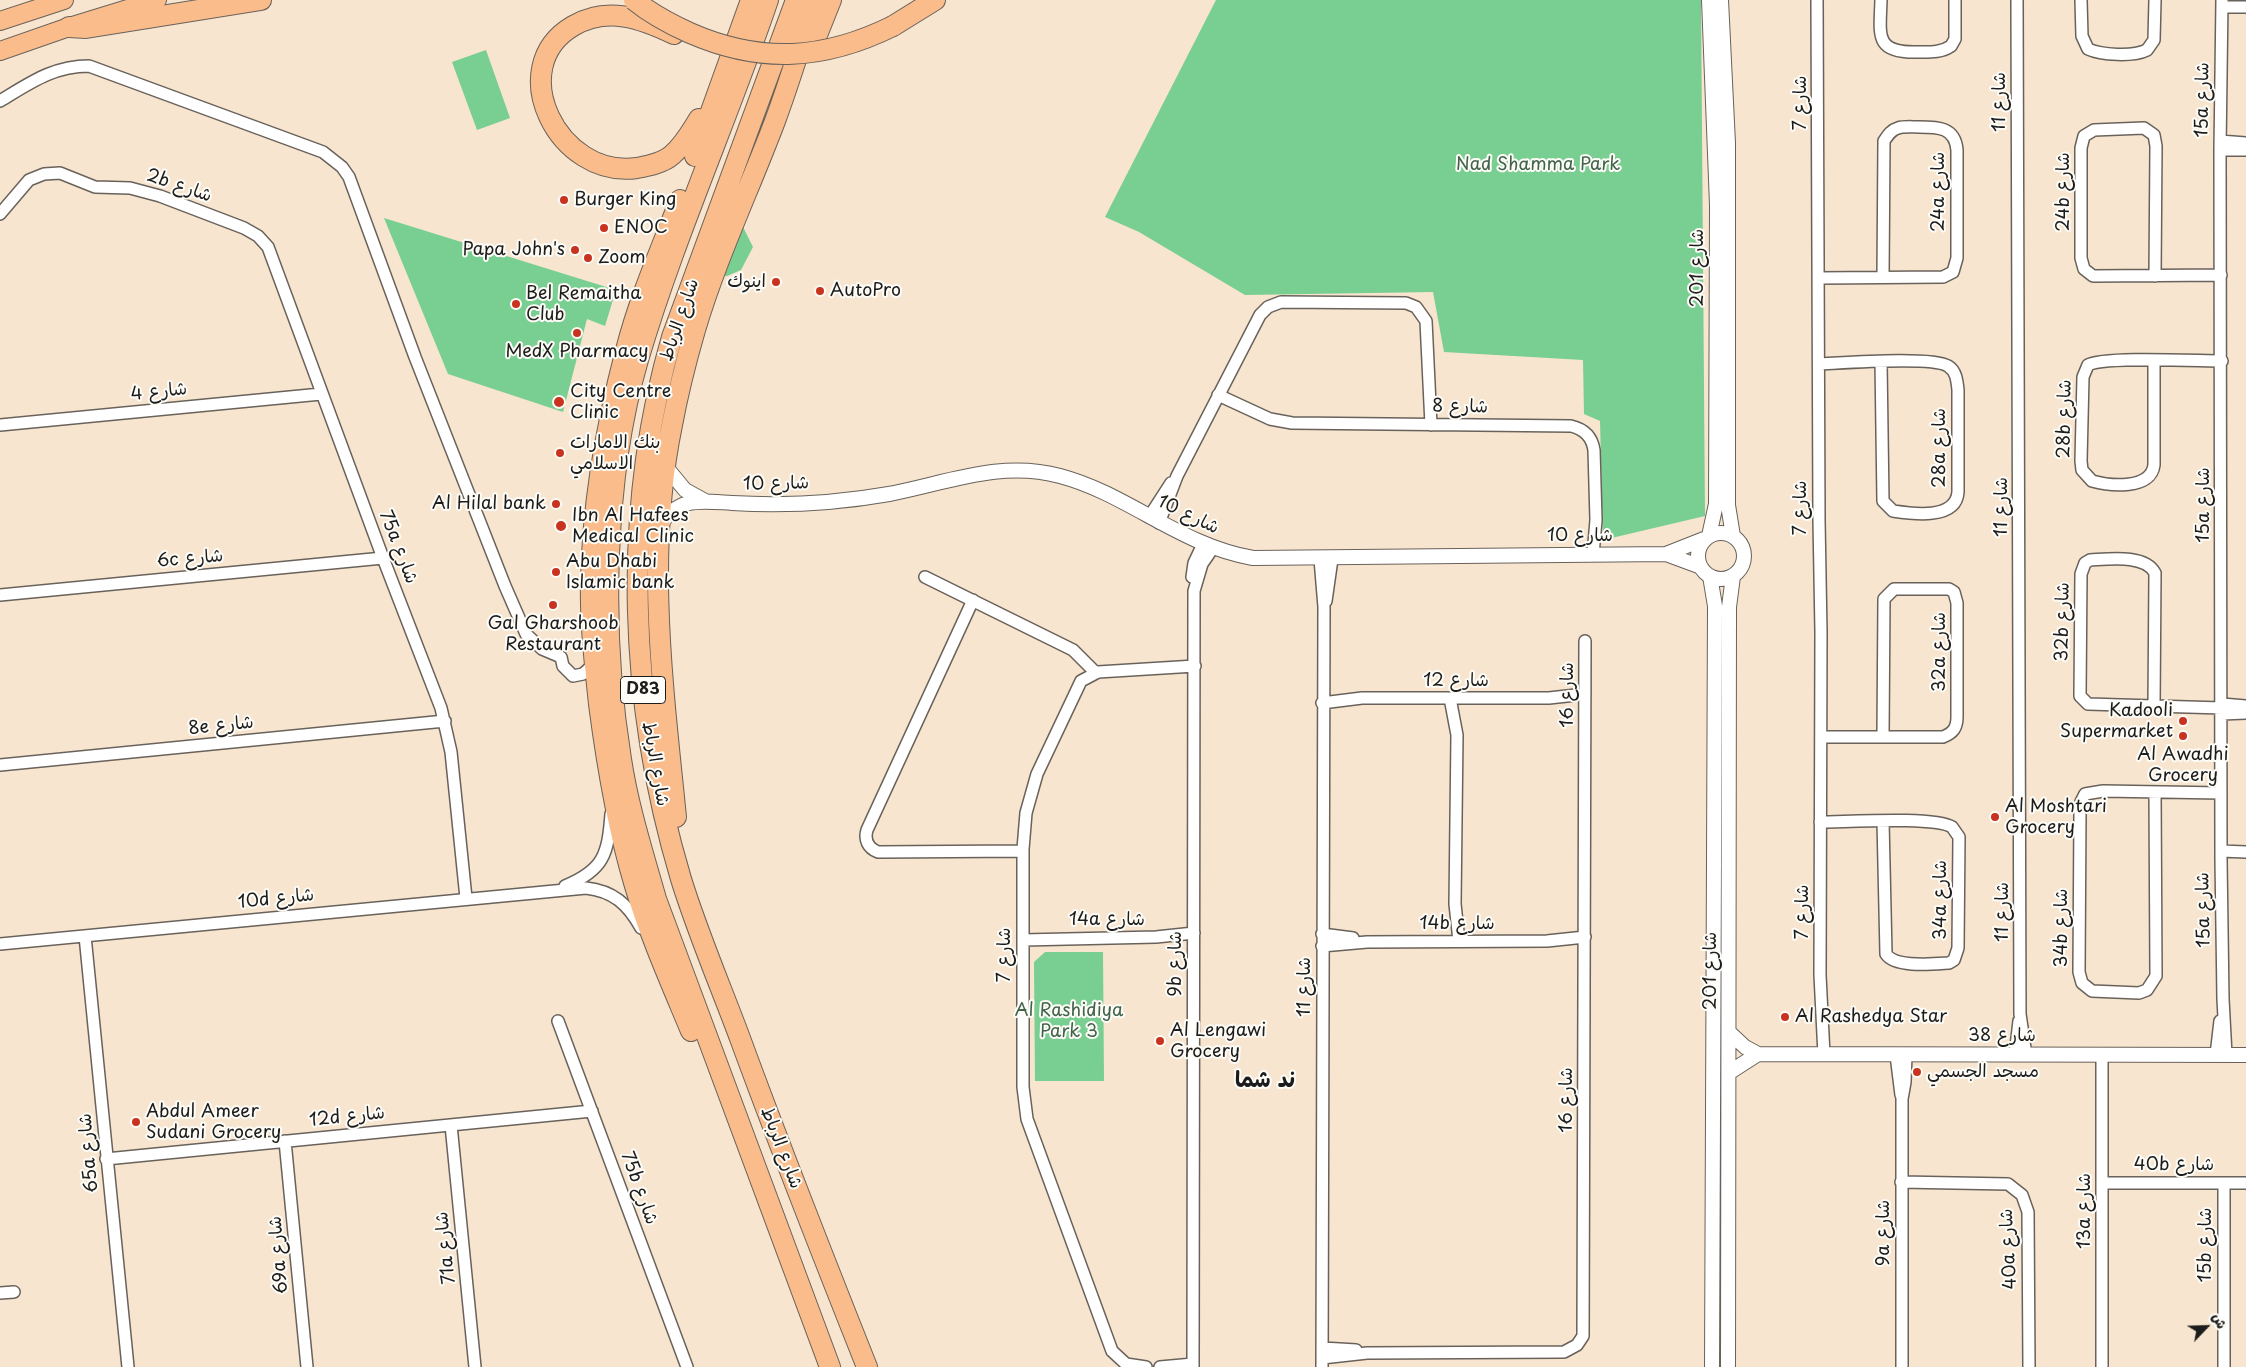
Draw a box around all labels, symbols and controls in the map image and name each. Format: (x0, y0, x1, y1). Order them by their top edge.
street label: 15a شارع (2192, 62, 2214, 138)
street label: شارع 11 (1989, 72, 2011, 132)
street label: شارع 7 (1790, 75, 1812, 131)
street label: 24a شارع (1928, 152, 1950, 232)
street label: 24b شارع (2053, 152, 2075, 232)
park label: Nad Shamma Park (1456, 154, 1620, 176)
street label: 2b شارع (143, 165, 215, 207)
place label: Burger King (574, 189, 676, 211)
marker: Burger King (558, 194, 570, 206)
place label: ENOC (614, 217, 668, 239)
marker: ENOC (598, 222, 610, 234)
street label: شارع 201 (1687, 229, 1709, 307)
place label: Papa John's (463, 239, 565, 261)
marker: Papa John's (569, 244, 581, 256)
place label: Zoom (598, 247, 646, 269)
marker: Zoom (582, 252, 594, 264)
place label: اينوك (727, 271, 766, 293)
street label: شارع الرباط (656, 276, 704, 364)
marker: اينوك (770, 276, 782, 288)
place label: AutoPro (830, 280, 901, 302)
place label: Bel Remaitha Club (526, 283, 641, 326)
marker: AutoPro (814, 285, 826, 297)
marker: Bel Remaitha Club (510, 298, 522, 310)
marker: MedX Pharmacy (571, 327, 583, 339)
place label: MedX Pharmacy (505, 341, 649, 363)
street label: شارع 4 (130, 378, 188, 406)
street label: 28b شارع (2054, 379, 2076, 459)
place label: City Centre Clinic (570, 381, 671, 424)
marker: City Centre Clinic (552, 395, 566, 409)
street label: شارع 8 (1432, 396, 1488, 418)
street label: 28a شارع (1929, 408, 1951, 488)
place label: بنك الامارات الاسلامي (570, 432, 660, 474)
marker: بنك الامارات الاسلامي (554, 447, 566, 459)
street label: 15a شارع (2193, 467, 2215, 543)
street label: شارع 10 (743, 473, 809, 495)
street label: شارع 11 (1991, 477, 2013, 537)
street label: شارع 7 (1790, 480, 1812, 536)
street label: شارع 10 (1154, 491, 1222, 539)
place label: Al Hilal bank (432, 493, 546, 515)
marker: Al Hilal bank (550, 498, 562, 510)
place label: Ibn Al Hafees Medical Clinic (572, 505, 694, 548)
street label: 75a شارع (374, 507, 422, 587)
marker: Ibn Al Hafees Medical Clinic (554, 519, 568, 533)
street label: شارع 10 (1547, 525, 1613, 547)
street label: 6c شارع (156, 545, 224, 573)
place label: Abu Dhabi Islamic bank (566, 551, 674, 594)
marker: Abu Dhabi Islamic bank (550, 566, 562, 578)
street label: 32b شارع (2052, 582, 2074, 662)
marker: Gal Gharshoob Restaurant (547, 599, 559, 611)
street label: 32a شارع (1929, 612, 1951, 692)
place label: Gal Gharshoob Restaurant (487, 613, 619, 656)
street label: شارع 16 (1557, 662, 1579, 728)
street label: شارع 12 (1423, 670, 1489, 692)
road number: D83 (620, 676, 666, 704)
place label: Kadooli Supermarket (2060, 700, 2173, 742)
street label: 8e شارع (187, 712, 255, 740)
marker: Kadooli Supermarket (2177, 715, 2189, 727)
street label: شارع الرباط (637, 720, 673, 808)
marker: Al Awadhi Grocery (2177, 730, 2189, 742)
place label: Al Awadhi Grocery (2137, 744, 2229, 786)
place label: Al Moshtari Grocery (2005, 796, 2107, 839)
marker: Al Moshtari Grocery (1989, 811, 2001, 823)
street label: 34a شارع (1930, 860, 1952, 940)
street label: 15a شارع (2193, 872, 2215, 948)
street label: شارع 11 (1992, 882, 2014, 942)
street label: 10d شارع (237, 884, 315, 914)
street label: شارع 7 (1792, 884, 1814, 940)
street label: 34b شارع (2051, 889, 2073, 967)
street label: 14a شارع (1069, 909, 1145, 931)
street label: 14b شارع (1419, 913, 1495, 935)
street label: شارع 7 (994, 927, 1016, 983)
street label: 9b شارع (1165, 931, 1187, 997)
street label: شارع 201 (1700, 932, 1722, 1010)
street label: شارع 11 (1294, 957, 1316, 1017)
park label: Al Rashidiya Park 3 (1015, 1000, 1123, 1042)
place label: Al Rashedya Star (1795, 1006, 1947, 1028)
marker: Al Rashedya Star (1779, 1011, 1791, 1023)
place label: Al Lengawi Grocery (1170, 1020, 1266, 1062)
street label: شارع 38 (1968, 1025, 2036, 1047)
marker: Al Lengawi Grocery (1154, 1035, 1166, 1047)
place label: مسجد الجسمي (1927, 1061, 2039, 1083)
marker: مسجد الجسمي (1911, 1066, 1923, 1078)
street label: شارع 16 (1556, 1067, 1578, 1133)
district label: ند شما (1235, 1068, 1295, 1094)
place label: Abdul Ameer Sudani Grocery (146, 1101, 281, 1144)
street label: 12d شارع (308, 1102, 386, 1132)
street label: شارع الرباط (756, 1104, 806, 1192)
street label: 65a شارع (75, 1112, 103, 1194)
marker: Abdul Ameer Sudani Grocery (130, 1116, 142, 1128)
street label: 75b شارع (616, 1149, 662, 1227)
street label: 40b شارع (2134, 1154, 2214, 1176)
street label: 13a شارع (2074, 1173, 2096, 1249)
street label: 9a شارع (1873, 1200, 1895, 1266)
street label: 40a شارع (1996, 1208, 2022, 1290)
street label: 15b شارع (2195, 1208, 2217, 1282)
street label: 71a شارع (431, 1211, 461, 1285)
street label: 69a شارع (265, 1215, 293, 1295)
north arrow (2181, 1302, 2231, 1352)
text: ش (2207, 1309, 2233, 1332)

